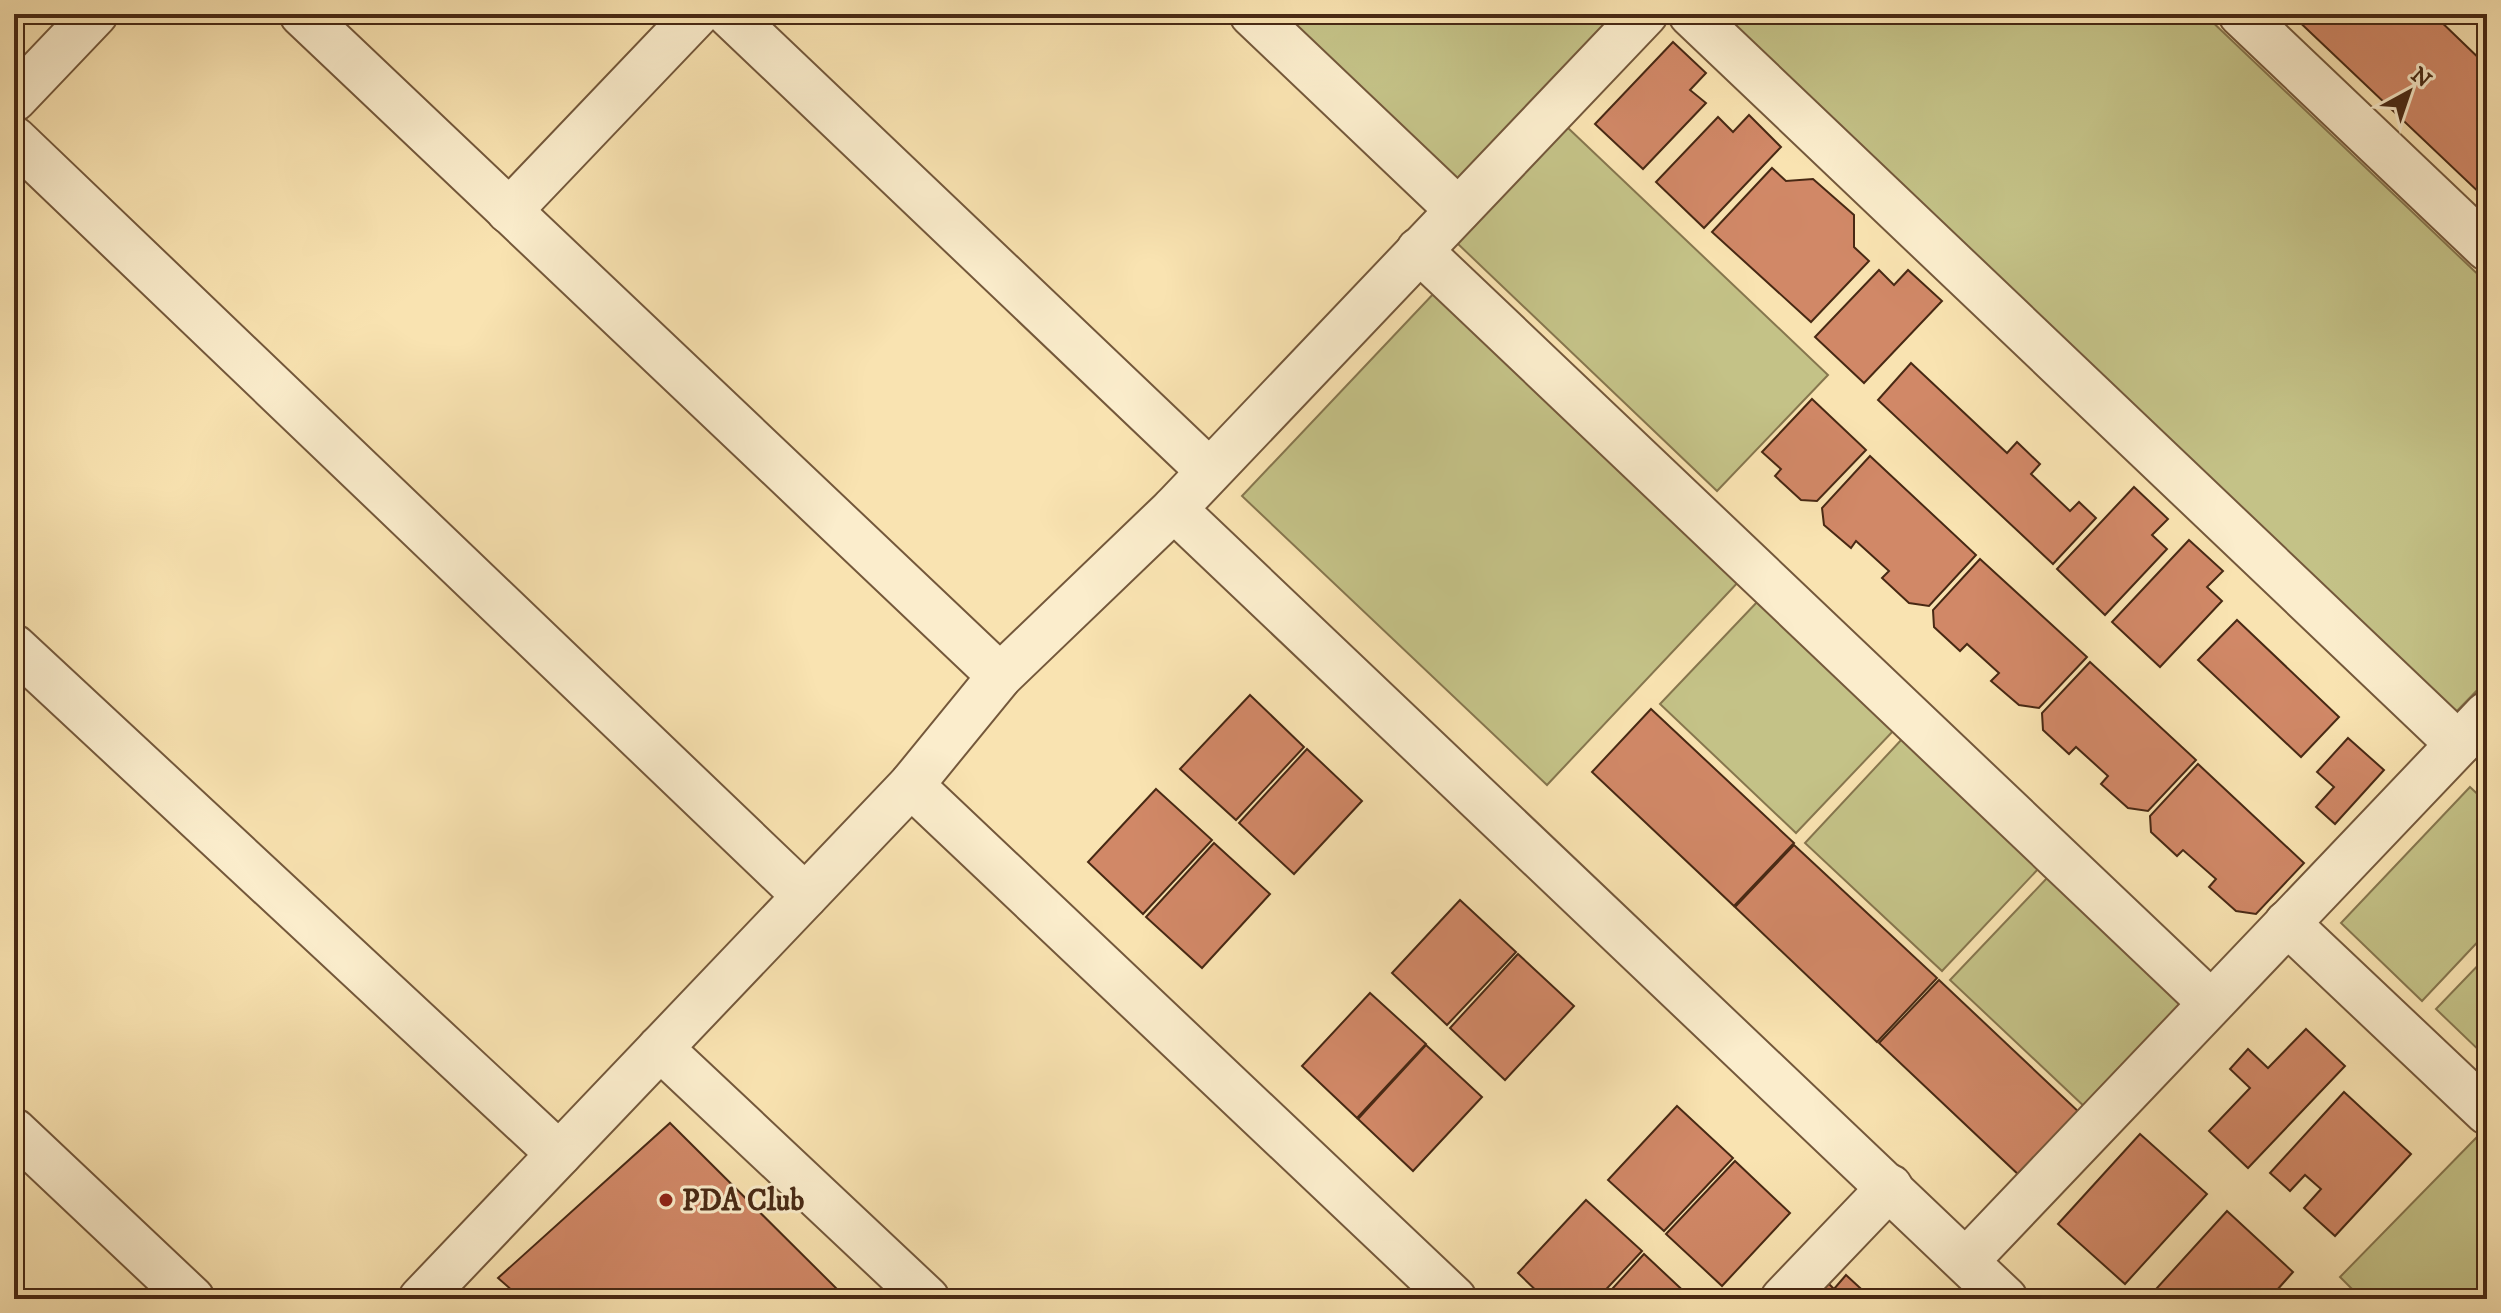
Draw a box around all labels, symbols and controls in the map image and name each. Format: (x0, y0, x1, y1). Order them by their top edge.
north arrow (2369, 52, 2449, 132)
text: N (2405, 62, 2436, 94)
place label: PDA Club (682, 1183, 804, 1220)
marker: PDA Club (657, 1191, 675, 1209)

